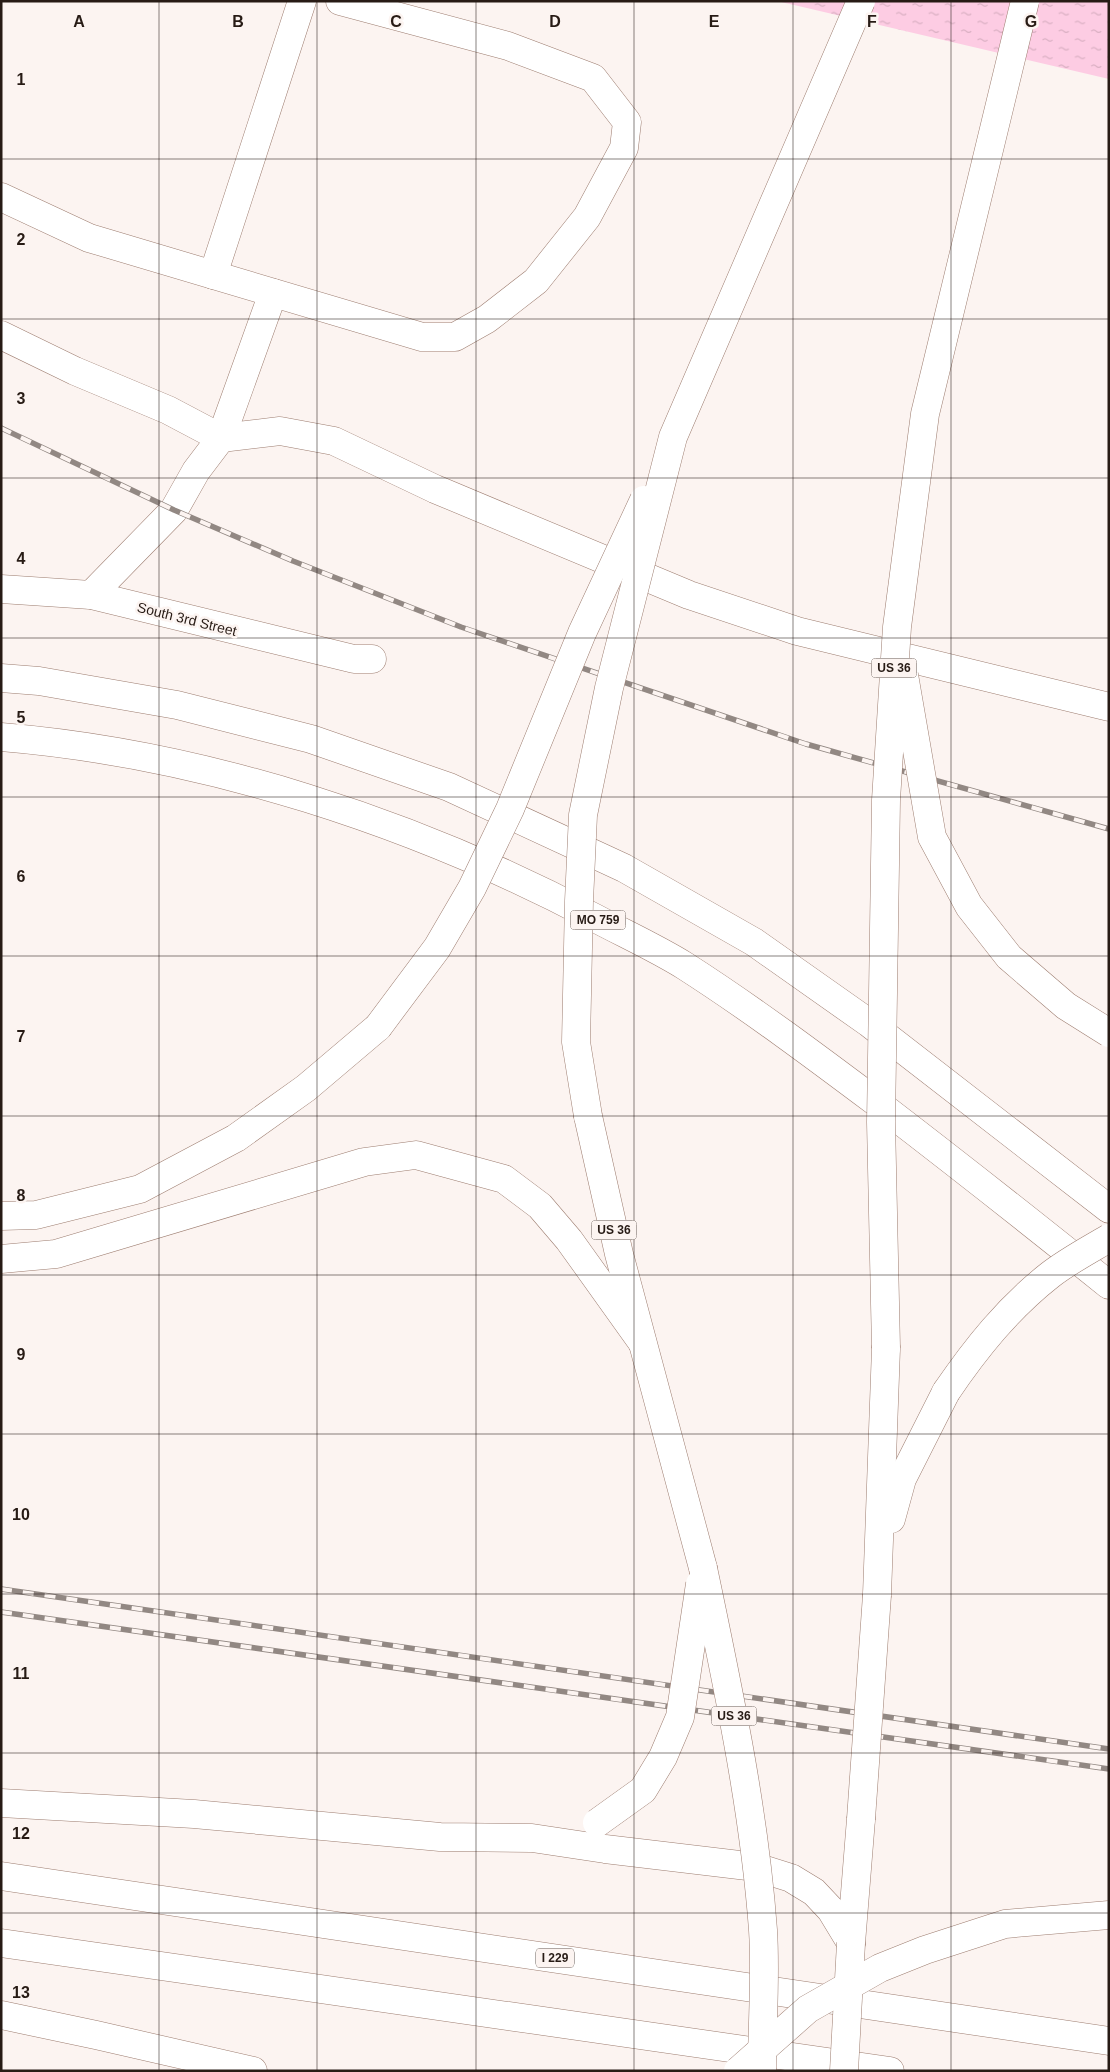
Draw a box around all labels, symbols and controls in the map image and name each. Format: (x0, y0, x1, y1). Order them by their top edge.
text: A (73, 13, 85, 30)
text: B (232, 13, 244, 30)
text: C (390, 13, 402, 30)
text: D (549, 13, 561, 30)
text: E (709, 13, 720, 30)
text: F (867, 13, 877, 30)
text: G (1025, 13, 1037, 30)
text: 1 (17, 71, 26, 88)
text: 2 (17, 231, 26, 248)
text: 3 (17, 390, 26, 407)
text: 4 (17, 550, 26, 567)
street label: South 3rd Street (136, 599, 239, 639)
road number: US 36 (872, 658, 916, 678)
text: 5 (17, 709, 26, 726)
text: 6 (17, 868, 26, 885)
road number: MO 759 (570, 910, 626, 930)
text: 7 (17, 1028, 26, 1045)
text: 8 (17, 1187, 26, 1204)
road number: US 36 (592, 1220, 636, 1240)
text: 9 (17, 1346, 26, 1363)
text: 10 (12, 1506, 30, 1523)
text: 11 (13, 1665, 30, 1682)
road number: US 36 (712, 1706, 756, 1725)
text: 12 (12, 1825, 30, 1842)
road number: I 229 (536, 1949, 574, 1968)
text: 13 (12, 1984, 30, 2001)

